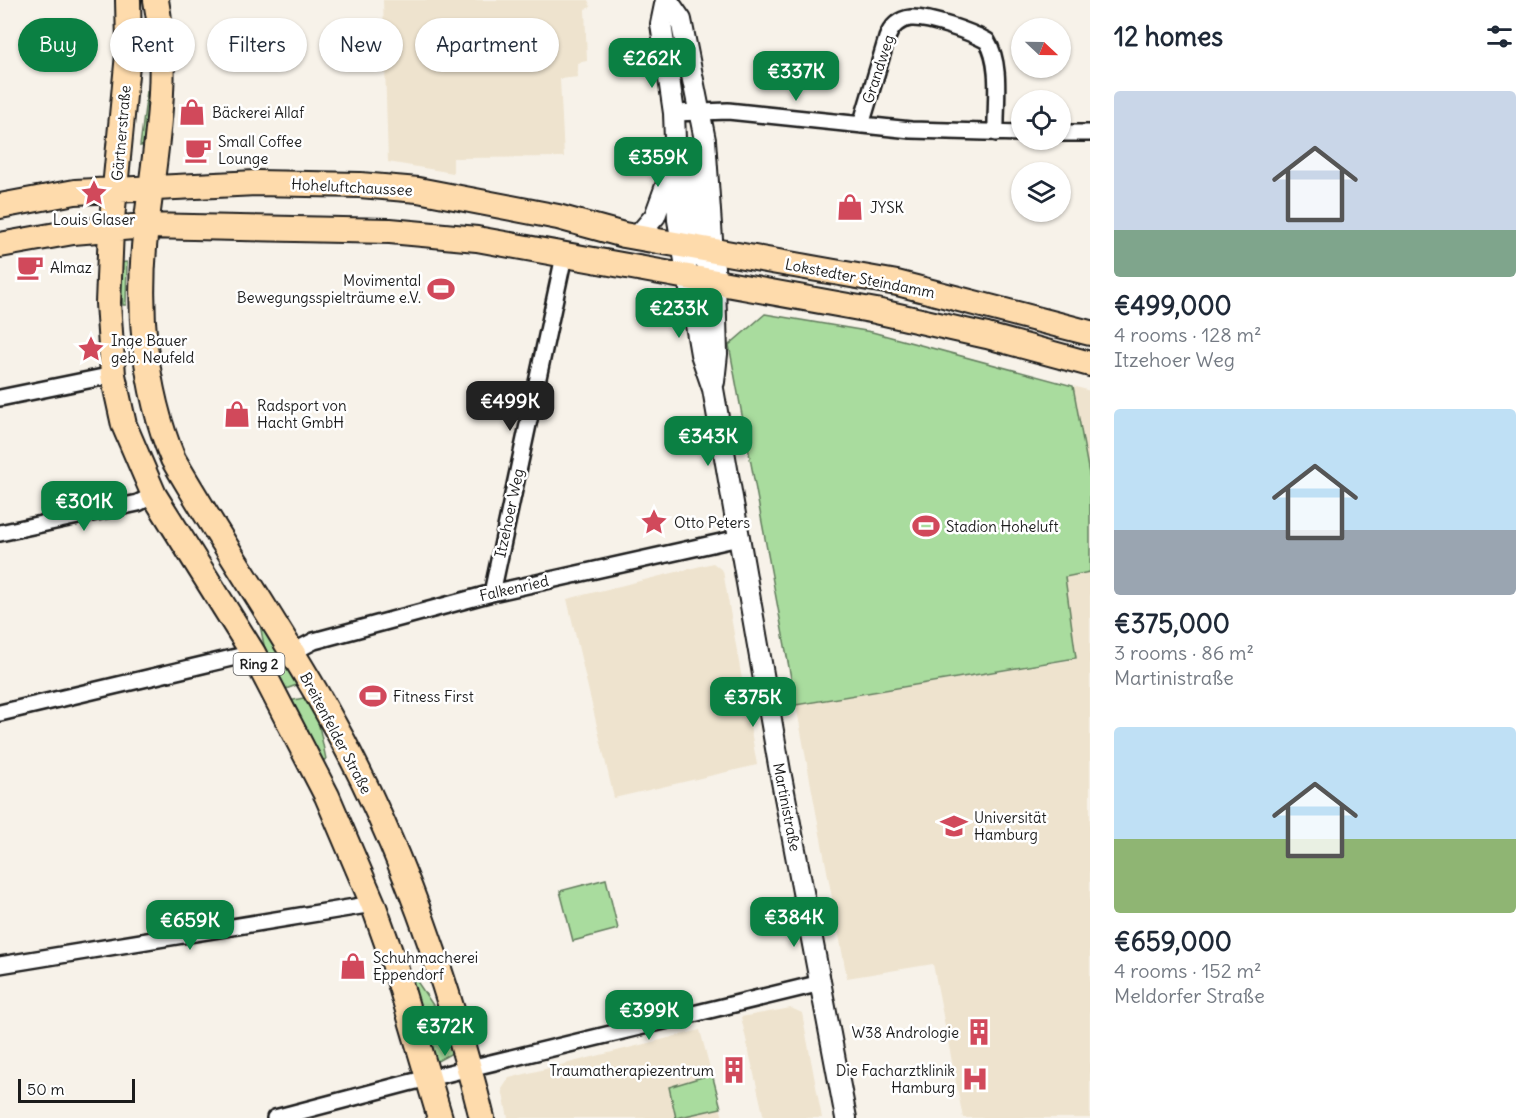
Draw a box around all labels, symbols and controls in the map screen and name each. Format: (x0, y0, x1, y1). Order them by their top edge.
chip: Buy (18, 18, 98, 72)
chip: Rent (110, 18, 195, 72)
chip: Filters (207, 18, 307, 72)
chip: New (319, 18, 403, 72)
chip: Apartment (415, 18, 559, 72)
north arrow (1011, 18, 1071, 78)
map controls (1011, 18, 1071, 222)
text: 12 homes (1114, 20, 1223, 53)
icon: filters (1483, 20, 1516, 53)
street label: Grandweg (858, 32, 898, 106)
pin: €262K (610, 38, 694, 89)
text: €262K (623, 45, 681, 70)
pin: €337K (754, 51, 838, 102)
text: €337K (767, 58, 825, 83)
street label: Gärtnerstraße (107, 84, 135, 182)
button: locate (1011, 90, 1071, 150)
shop icon: Bäckerei Allaf (177, 97, 207, 127)
place label: Bäckerei Allaf (212, 103, 305, 122)
icon: home (1261, 130, 1369, 238)
place label: Small Coffee Lounge (218, 132, 302, 168)
cafe icon: Small Coffee Lounge (183, 135, 213, 165)
pin: €359K (616, 137, 700, 188)
text: €359K (628, 144, 688, 169)
button: layers (1011, 162, 1071, 222)
street label: Hoheluftchaussee (291, 174, 413, 200)
place icon: Louis Glaser (79, 178, 109, 208)
shop icon: JYSK (835, 192, 865, 222)
place label: JYSK (870, 198, 904, 217)
place label: Louis Glaser (53, 210, 135, 229)
cafe icon: Almaz (15, 252, 45, 282)
street label: Lokstedter Steindamm (784, 254, 936, 302)
place label: Almaz (50, 258, 92, 277)
place label: Movimental Bewegungsspielträume e.V. (237, 271, 421, 307)
sports icon: Movimental Bewegungsspielträume e.V. (426, 274, 456, 304)
pin: €233K (637, 288, 721, 339)
text: €499,000 (1114, 289, 1232, 322)
text: €233K (650, 295, 708, 320)
text: 4 rooms · 128 m² (1114, 322, 1262, 347)
place label: Inge Bauer geb. Neufeld (111, 331, 194, 367)
place icon: Inge Bauer geb. Neufeld (76, 334, 106, 364)
text: Itzehoer Weg (1114, 347, 1235, 372)
pin: €499K (468, 381, 552, 432)
text: €499K (480, 388, 540, 413)
place label: Radsport von Hacht GmbH (257, 396, 347, 432)
shop icon: Radsport von Hacht GmbH (222, 399, 252, 429)
pin: €343K (666, 416, 750, 467)
text: €343K (678, 423, 738, 448)
icon: home (1261, 448, 1369, 556)
street label: Itzehoer Weg (490, 467, 528, 559)
pin: €301K (42, 481, 126, 532)
text: €301K (55, 488, 113, 513)
place icon: Otto Peters (639, 507, 669, 537)
sports icon: Stadion Hoheluft (911, 511, 941, 541)
place label: Otto Peters (674, 513, 750, 532)
place label: Stadion Hoheluft (946, 517, 1059, 536)
street label: Falkenried (478, 571, 551, 605)
text: €375,000 (1114, 607, 1230, 640)
text: 3 rooms · 86 m² (1114, 640, 1254, 665)
road number: Ring 2 (234, 653, 284, 675)
text: Martinistraße (1114, 665, 1234, 690)
street label: Breitenfelder Straße (296, 669, 376, 797)
pin: €375K (711, 677, 795, 728)
sports icon: Fitness First (358, 681, 388, 711)
text: €375K (724, 684, 782, 709)
place label: Fitness First (393, 687, 474, 706)
street label: Martinistraße (769, 761, 805, 853)
icon: home (1261, 766, 1369, 874)
place label: Universität Hamburg (974, 808, 1047, 844)
school or university icon: Universität Hamburg (939, 811, 969, 841)
pin: €384K (752, 897, 836, 948)
pin: €659K (148, 900, 232, 951)
text: €384K (764, 904, 824, 929)
text: €659K (160, 907, 220, 932)
text: €659,000 (1114, 925, 1232, 958)
place label: Schuhmacherei Eppendorf (373, 948, 478, 984)
shop icon: Schuhmacherei Eppendorf (338, 951, 368, 981)
text: 4 rooms · 152 m² (1114, 958, 1262, 983)
text: Meldorfer Straße (1114, 983, 1265, 1008)
pin: €399K (607, 990, 691, 1041)
text: €399K (619, 997, 679, 1022)
pin: €372K (403, 1006, 487, 1057)
text: €372K (416, 1013, 474, 1038)
building icon: W38 Andrologie (964, 1017, 994, 1047)
place label: W38 Andrologie (851, 1023, 959, 1042)
building icon: Traumatherapiezentrum (719, 1055, 749, 1085)
place label: Traumatherapiezentrum (549, 1061, 714, 1080)
place label: Die Facharztklinik Hamburg (836, 1061, 955, 1097)
hospital icon: Die Facharztklinik Hamburg (960, 1064, 990, 1094)
scale bar (18, 1076, 135, 1104)
text: 50 m (27, 1079, 65, 1099)

